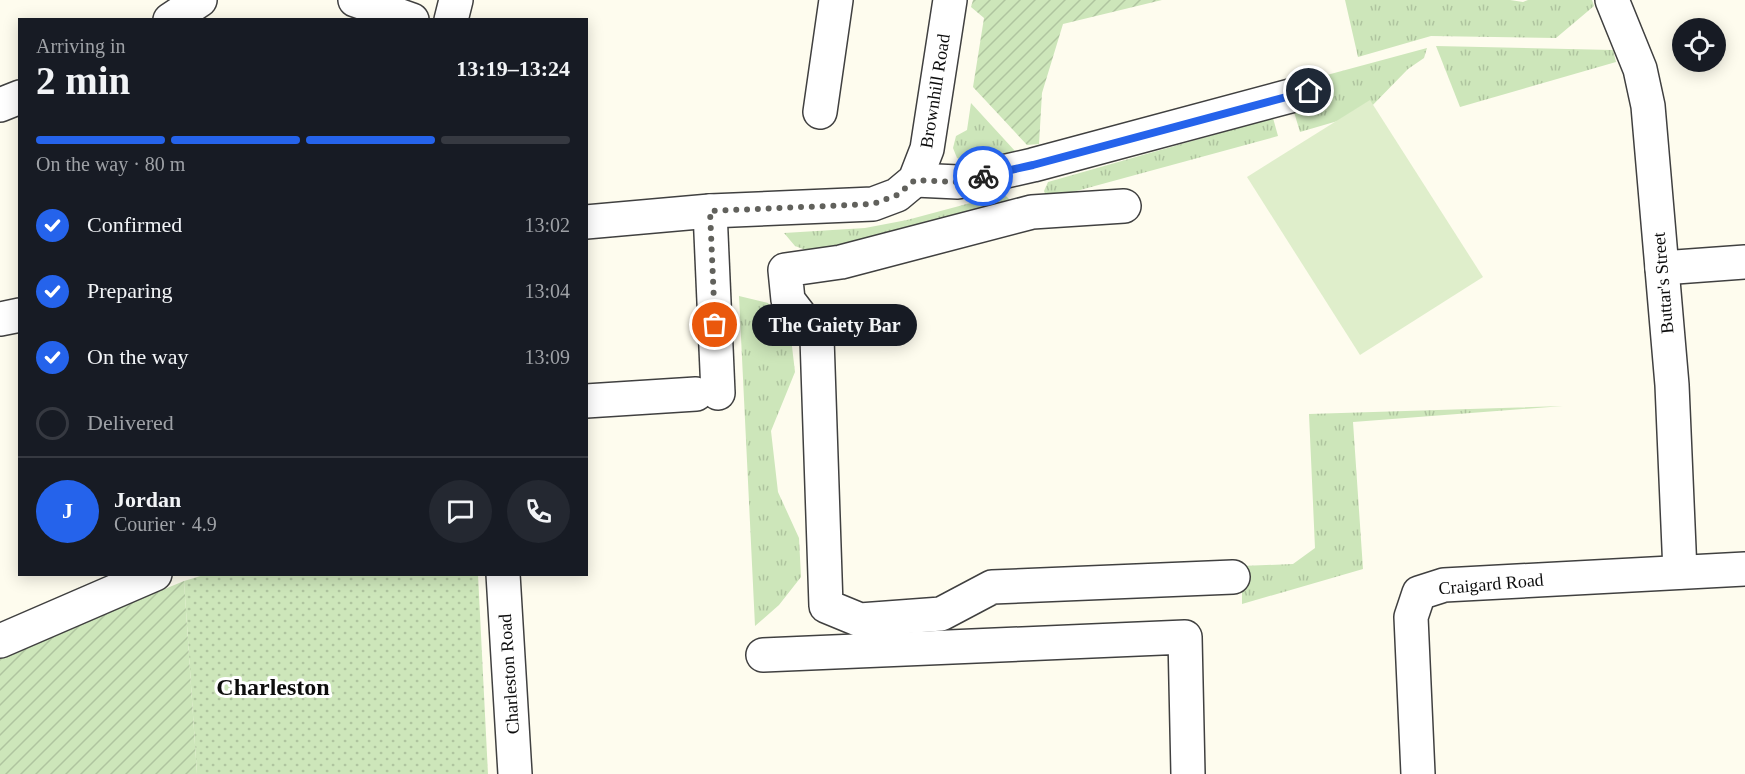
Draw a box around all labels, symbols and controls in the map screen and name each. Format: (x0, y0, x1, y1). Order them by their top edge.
map controls (1672, 18, 1726, 72)
button: locate (1672, 18, 1726, 72)
street label: Brownhill Road (916, 32, 954, 150)
text: Arriving in (36, 35, 125, 57)
text: 13:19–13:24 (456, 56, 570, 81)
text: 2 min (36, 59, 130, 102)
pin (1283, 65, 1334, 116)
icon: home (1292, 74, 1325, 107)
courier (953, 146, 1013, 206)
text: On the way · 80 m (36, 153, 185, 175)
icon: bike (967, 160, 1000, 193)
icon: check (36, 209, 69, 242)
text: Confirmed (87, 212, 182, 237)
text: 13:02 (524, 214, 570, 236)
street label: Buttar's Street (1649, 231, 1677, 335)
icon: check (36, 275, 69, 308)
text: Preparing (87, 278, 173, 303)
text: 13:04 (524, 280, 570, 302)
pin (689, 299, 740, 350)
callout: The Gaiety Bar (751, 304, 916, 346)
icon: bag (698, 308, 731, 341)
text: The Gaiety Bar (768, 314, 901, 336)
icon: check (36, 341, 69, 374)
text: On the way (87, 344, 188, 369)
text: 13:09 (524, 346, 570, 368)
text: Delivered (87, 410, 174, 435)
button: chat (429, 480, 492, 543)
button: phone (507, 480, 570, 543)
text: Jordan (114, 487, 181, 512)
text: J (62, 498, 73, 523)
text: Courier · 4.9 (114, 513, 217, 535)
street label: Craigard Road (1438, 569, 1544, 599)
street label: Charleston Road (495, 613, 523, 735)
district label: Charleston (216, 674, 330, 700)

